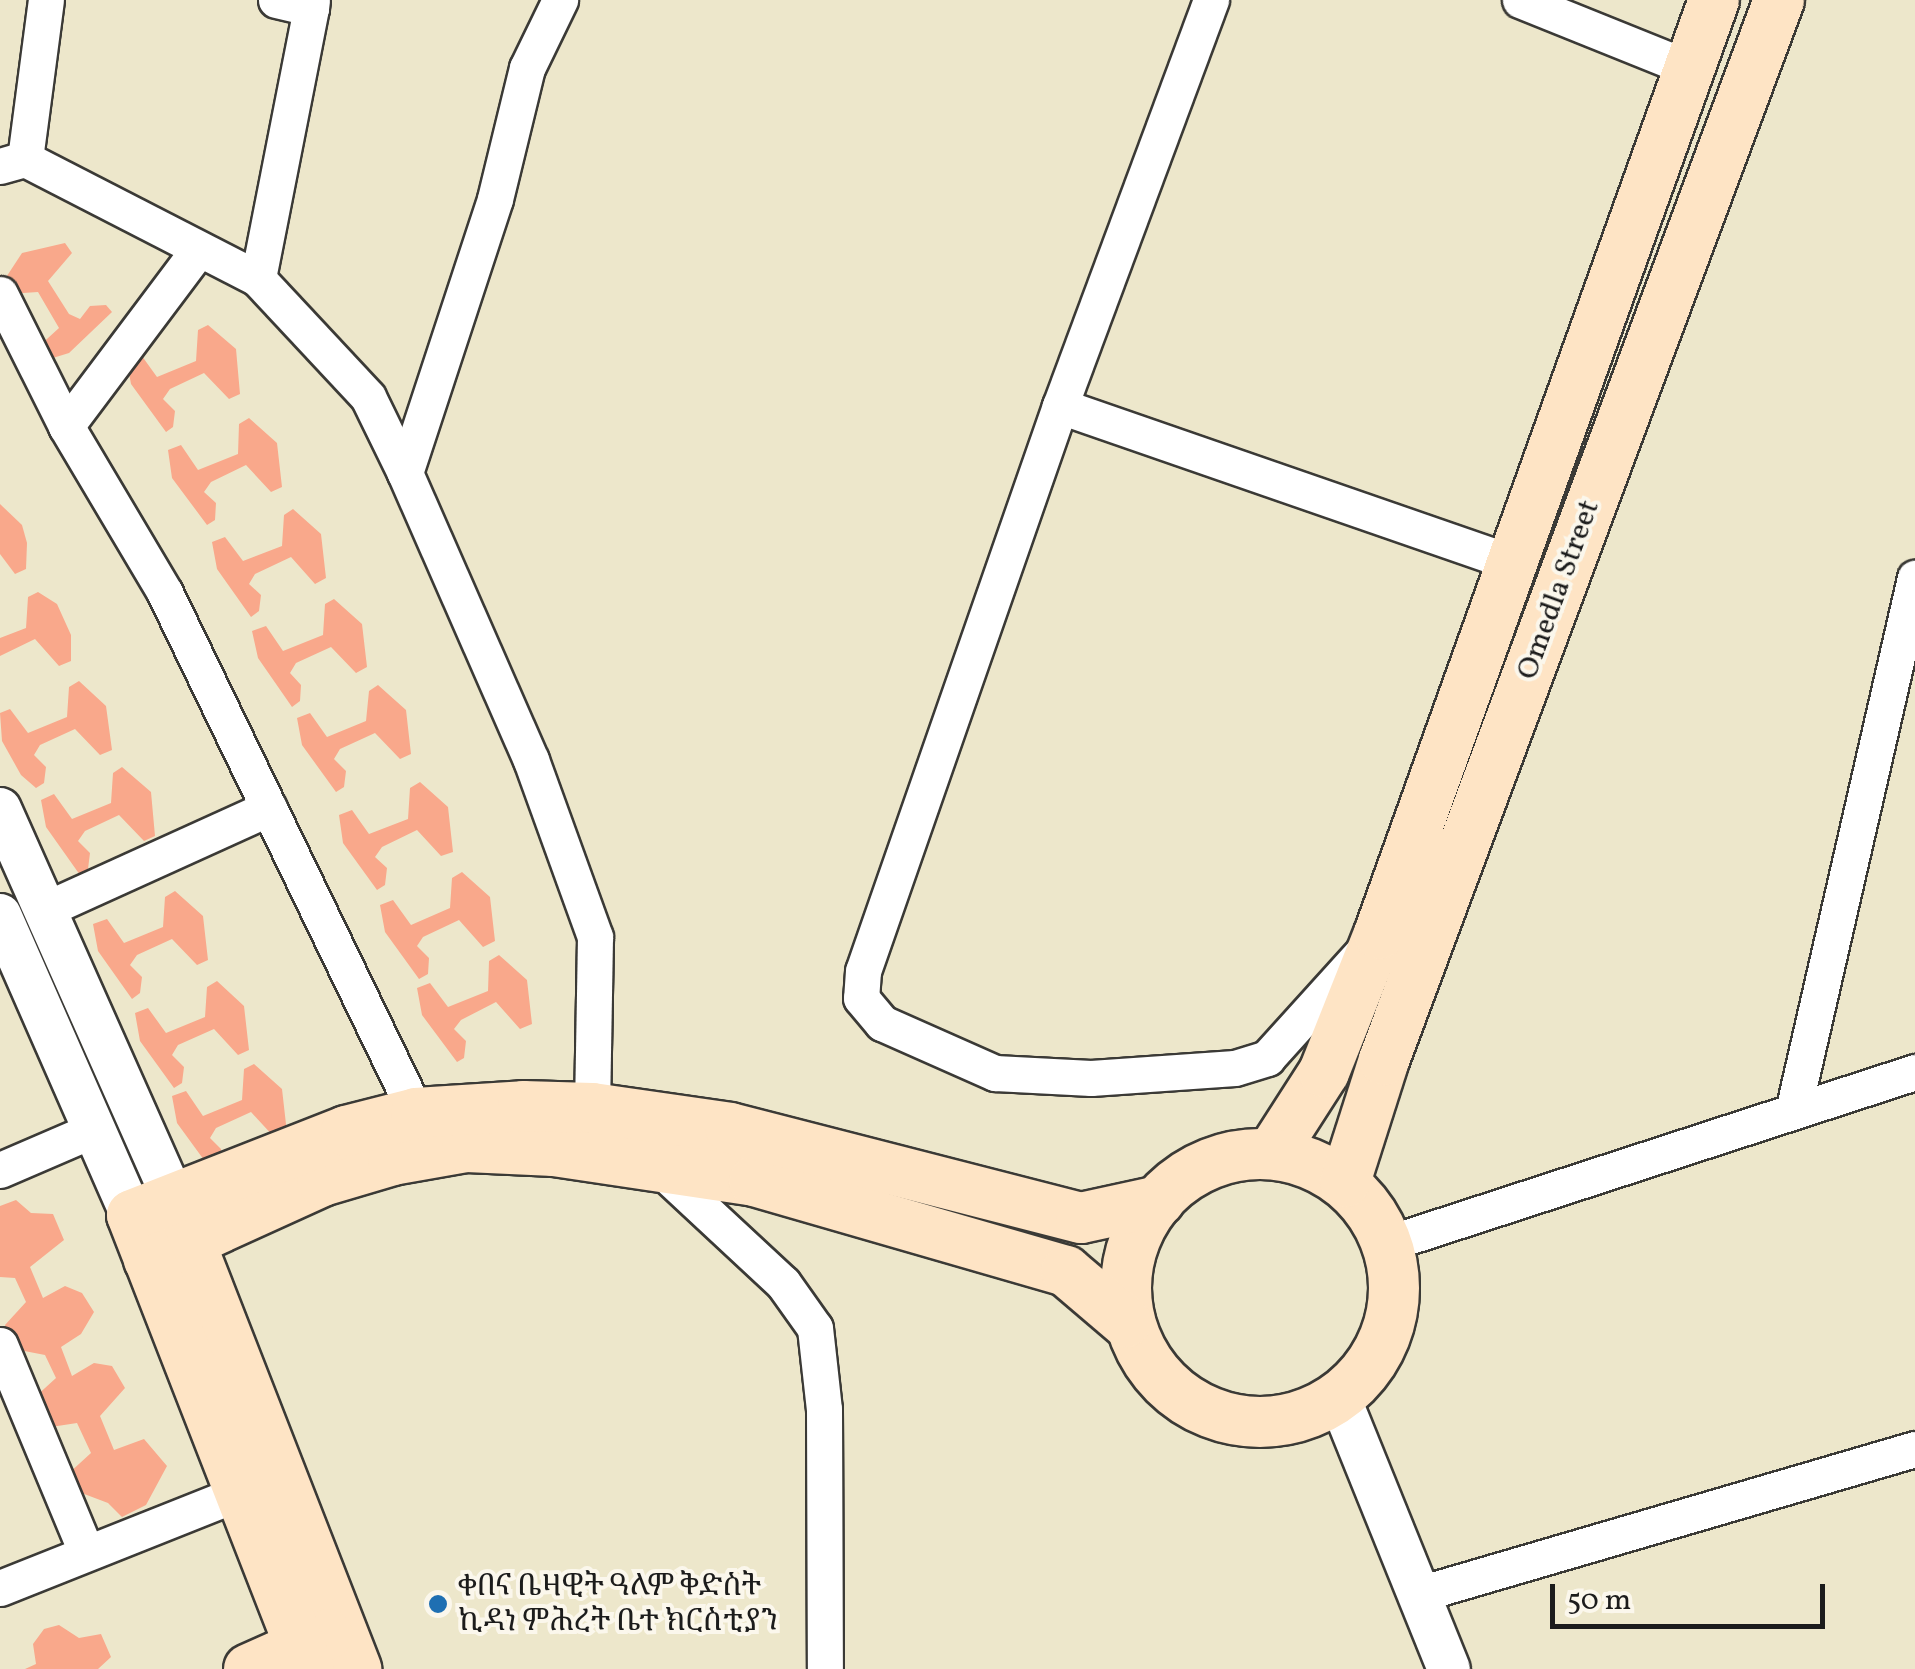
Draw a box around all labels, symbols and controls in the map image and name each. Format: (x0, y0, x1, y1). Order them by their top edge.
street label: Omedla Street (1510, 495, 1608, 685)
scale bar (1555, 1564, 1830, 1626)
place label: ቀበና ቤዛዊት ዓለም ቅድስት ኪዳነ ምሕረት ቤተ ክርስቲያን (458, 1569, 778, 1640)
text: 50 m (1567, 1580, 1631, 1622)
marker: ቀበና ቤዛዊት ዓለም ቅድስት ኪዳነ ምሕረት ቤተ ክርስቲያን (427, 1593, 449, 1615)

